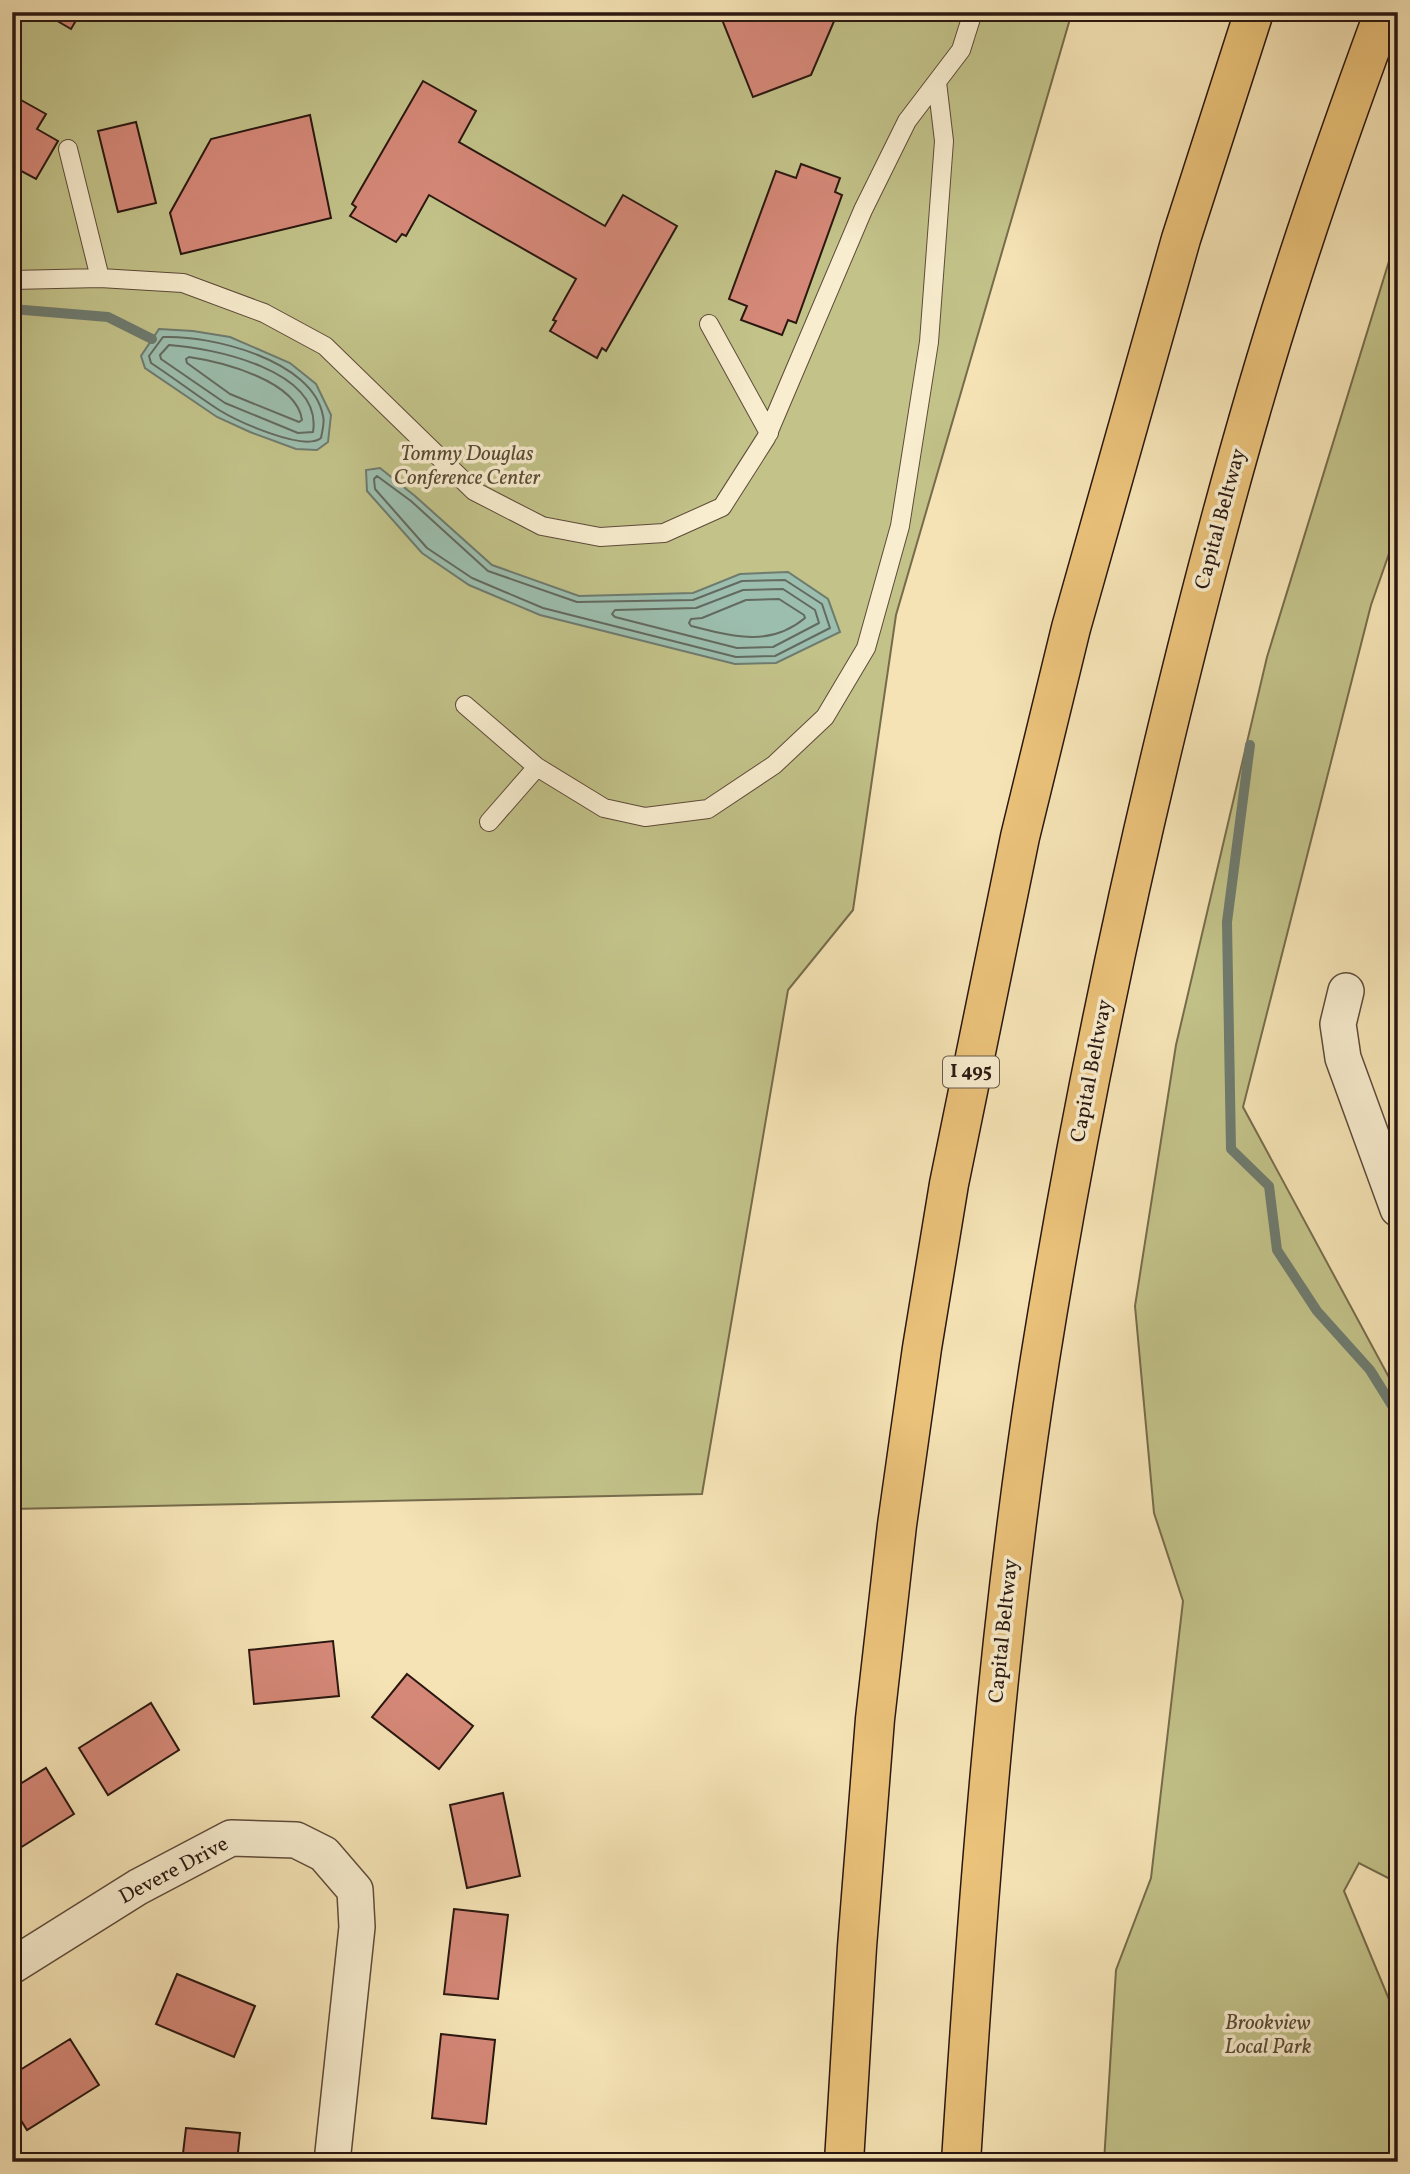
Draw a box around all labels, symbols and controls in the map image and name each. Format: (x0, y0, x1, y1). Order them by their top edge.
park label: Tommy Douglas Conference Center (394, 440, 540, 493)
street label: Capital Beltway (1188, 445, 1254, 593)
street label: Capital Beltway (1064, 996, 1120, 1145)
road number: I 495 (943, 1056, 999, 1088)
street label: Capital Beltway (982, 1557, 1026, 1705)
street label: Devere Drive (114, 1830, 234, 1912)
park label: Brookview Local Park (1224, 2009, 1312, 2062)

